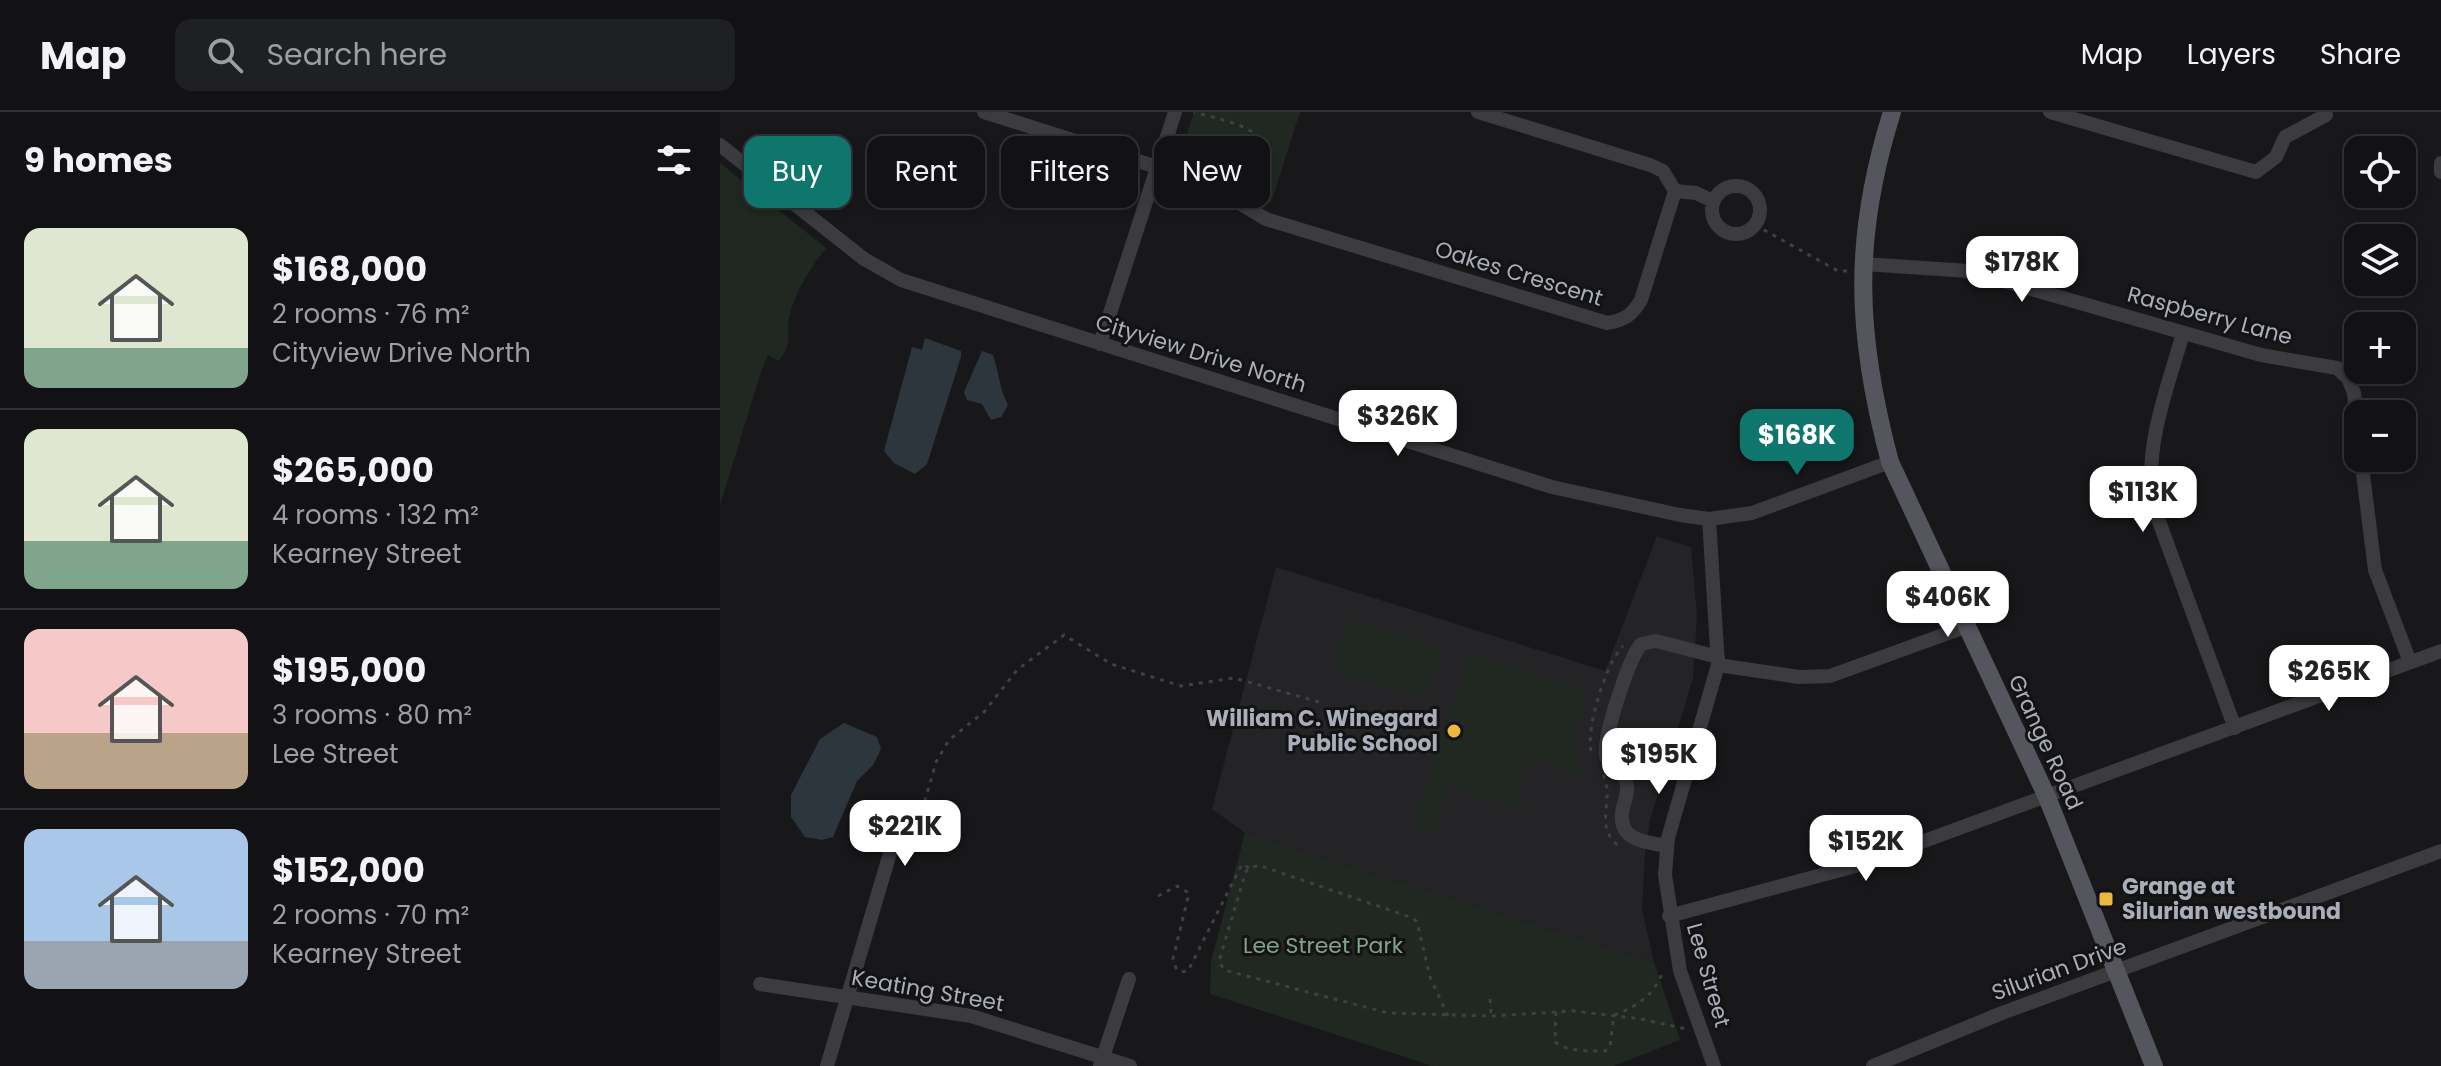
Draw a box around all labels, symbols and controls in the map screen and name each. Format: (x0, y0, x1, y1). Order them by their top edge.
search box (175, 19, 735, 91)
text: Map (40, 29, 127, 82)
icon: search (203, 33, 247, 77)
text: Search here (267, 33, 447, 76)
text: Map (2081, 35, 2143, 74)
text: Layers (2187, 35, 2276, 74)
text: Share (2320, 35, 2401, 74)
text: 9 homes (24, 136, 173, 184)
chip: Buy (744, 136, 851, 208)
chip: Rent (867, 136, 985, 208)
chip: Filters (1001, 136, 1138, 208)
chip: New (1154, 136, 1270, 208)
map controls (2344, 136, 2416, 472)
button: locate (2344, 136, 2416, 208)
icon: filters (652, 138, 696, 182)
button: layers (2344, 224, 2416, 296)
street label: Oakes Crescent (1431, 233, 1607, 314)
pin: $178K (1966, 236, 2078, 304)
text: $178K (1984, 244, 2060, 280)
text: $168,000 (272, 245, 427, 293)
icon: home (88, 260, 184, 356)
street label: Raspberry Lane (2124, 279, 2296, 352)
text: 2 rooms · 76 m² (272, 296, 470, 332)
street label: Cityview Drive North (1092, 307, 1310, 400)
button: + (2344, 312, 2416, 384)
text: Cityview Drive North (272, 335, 531, 371)
pin: $326K (1342, 390, 1454, 458)
text: $326K (1357, 398, 1439, 434)
button: − (2344, 400, 2416, 472)
pin: $168K (1741, 409, 1853, 477)
text: $168K (1758, 417, 1836, 453)
text: $265,000 (272, 446, 434, 494)
icon: home (88, 461, 184, 557)
pin: $113K (2087, 466, 2199, 534)
text: $113K (2108, 474, 2178, 510)
text: 4 rooms · 132 m² (272, 497, 479, 533)
text: Kearney Street (272, 536, 461, 572)
pin: $406K (1892, 571, 2004, 639)
text: $406K (1905, 579, 1991, 615)
pin: $265K (2273, 645, 2385, 713)
text: $195,000 (272, 646, 426, 694)
text: $265K (2287, 653, 2371, 689)
icon: home (88, 661, 184, 757)
street label: Grange Road (2001, 670, 2090, 815)
text: 3 rooms · 80 m² (272, 697, 472, 733)
place label: William C. Winegard Public School (1206, 703, 1438, 759)
marker: William C. Winegard Public School (1445, 722, 1463, 740)
pin: $195K (1603, 728, 1715, 796)
text: Lee Street (272, 736, 399, 772)
text: $195K (1620, 736, 1698, 772)
pin: $221K (849, 800, 961, 868)
text: $221K (868, 808, 942, 844)
pin: $152K (1810, 815, 1922, 883)
text: $152K (1828, 823, 1904, 859)
text: $152,000 (272, 846, 425, 894)
icon: home (88, 861, 184, 957)
place label: Grange at Silurian westbound (2122, 871, 2341, 927)
marker: Grange at Silurian westbound (2097, 890, 2115, 908)
text: 2 rooms · 70 m² (272, 897, 469, 933)
street label: Lee Street (1679, 919, 1738, 1031)
park label: Lee Street Park (1243, 930, 1404, 961)
street label: Silurian Drive (1987, 931, 2131, 1008)
text: Kearney Street (272, 936, 461, 972)
street label: Keating Street (849, 962, 1007, 1019)

